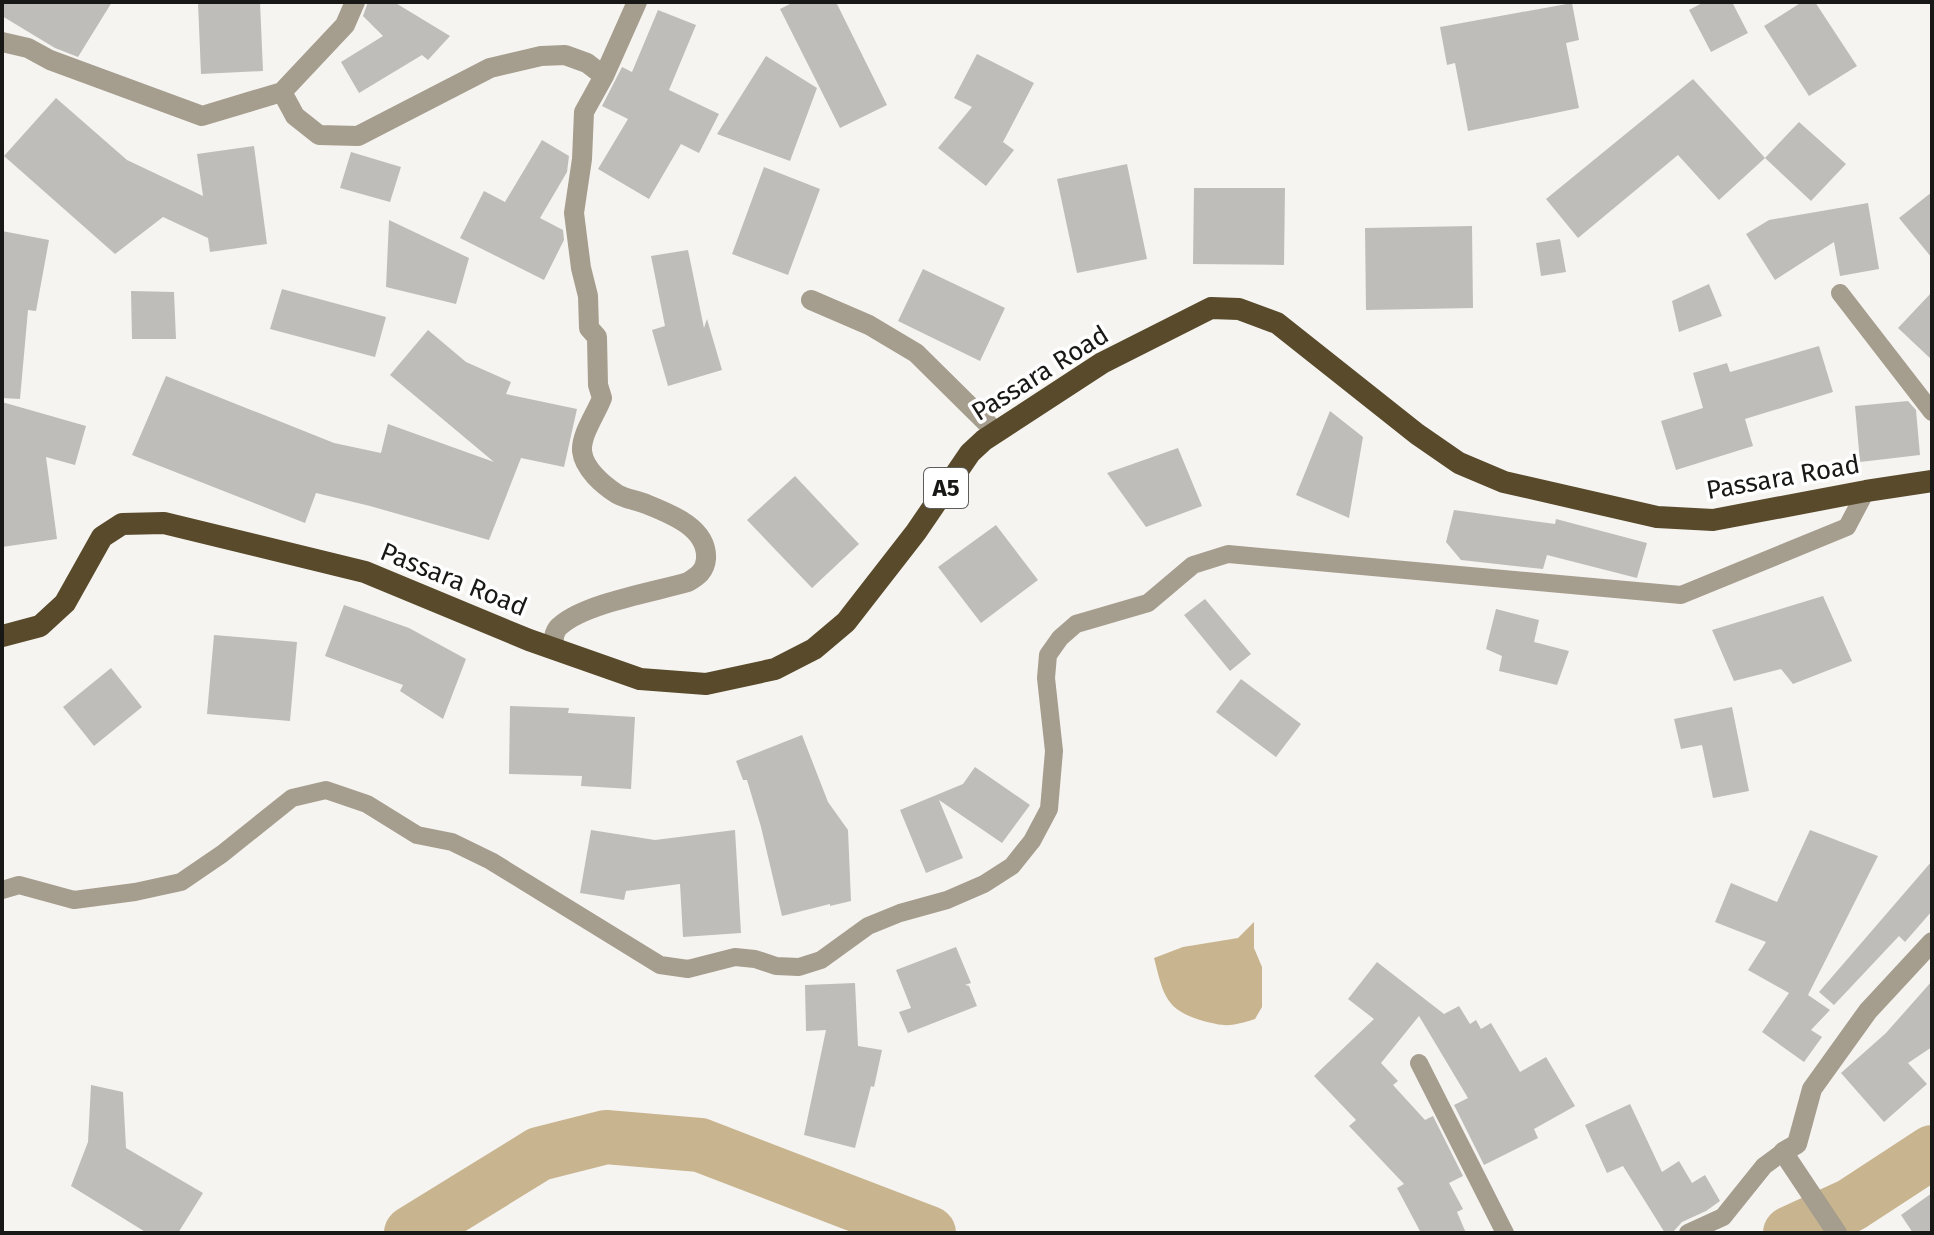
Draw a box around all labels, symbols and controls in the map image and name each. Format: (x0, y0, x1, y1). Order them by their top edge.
street label: Passara Road (966, 319, 1114, 428)
street label: Passara Road (1704, 449, 1862, 506)
road number: A5 (924, 468, 968, 508)
street label: Passara Road (376, 536, 532, 623)

